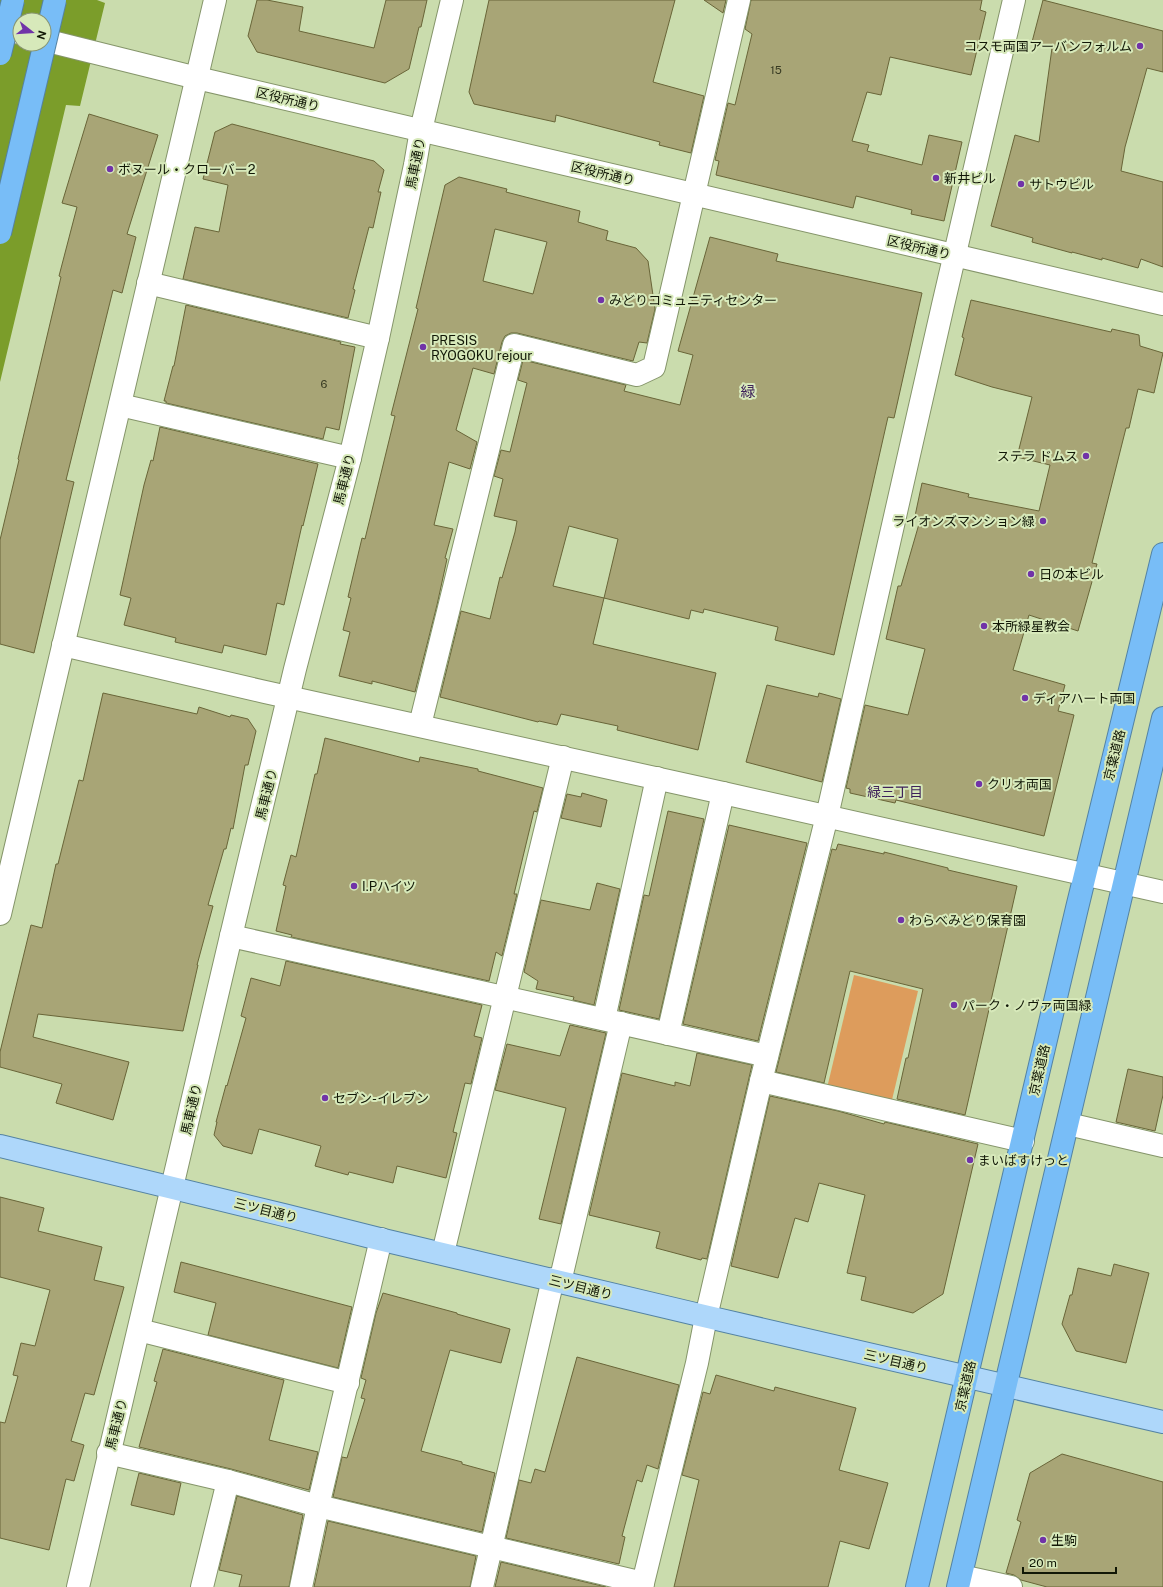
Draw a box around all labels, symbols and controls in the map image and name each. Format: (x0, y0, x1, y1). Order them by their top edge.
north arrow (12, 12, 52, 52)
text: N (35, 29, 49, 41)
place label: コスモ両国アーバンフォルム (964, 39, 1132, 54)
marker: コスモ両国アーバンフォルム (1135, 41, 1145, 51)
house number: 15 (770, 64, 782, 76)
street label: 区役所通り (255, 85, 321, 114)
street label: 馬車通り (403, 136, 428, 190)
street label: 区役所通り (570, 159, 636, 188)
place label: ボヌール・クローバー2 (118, 162, 256, 177)
marker: ボヌール・クローバー2 (105, 164, 115, 174)
place label: 新井ビル (944, 171, 996, 186)
marker: 新井ビル (931, 173, 941, 183)
place label: サトウビル (1029, 177, 1094, 192)
marker: サトウビル (1016, 179, 1026, 189)
street label: 区役所通り (886, 233, 952, 262)
place label: みどりコミュニティセンター (609, 293, 777, 308)
marker: みどりコミュニティセンター (596, 295, 606, 305)
place label: PRESIS RYOGOKU rejour (431, 333, 532, 363)
marker: PRESIS RYOGOKU rejour (418, 342, 428, 352)
house number: 6 (321, 378, 328, 390)
district label: 緑 (740, 383, 756, 400)
place label: ステラ ドムス (997, 449, 1078, 464)
marker: ステラ ドムス (1081, 451, 1091, 461)
street label: 馬車通り (331, 452, 358, 506)
place label: ライオンズマンション緑 (892, 514, 1035, 529)
marker: ライオンズマンション緑 (1038, 516, 1048, 526)
place label: 日の本ビル (1039, 567, 1104, 582)
marker: 日の本ビル (1026, 569, 1036, 579)
place label: 本所緑星教会 (992, 619, 1070, 634)
marker: 本所緑星教会 (979, 621, 989, 631)
place label: ディアハート両国 (1033, 691, 1136, 706)
marker: ディアハート両国 (1020, 693, 1030, 703)
street label: 京葉道路 (1101, 728, 1128, 782)
street label: 馬車通り (253, 767, 280, 821)
place label: クリオ両国 (987, 777, 1052, 792)
marker: クリオ両国 (974, 779, 984, 789)
district label: 緑三丁目 (867, 784, 923, 800)
place label: I.Pハイツ (362, 879, 416, 894)
marker: I.Pハイツ (349, 881, 359, 891)
place label: わらべみどり保育園 (909, 913, 1026, 928)
marker: わらべみどり保育園 (896, 915, 906, 925)
place label: パーク・ノヴァ両国緑 (962, 998, 1092, 1013)
marker: パーク・ノヴァ両国緑 (949, 1000, 959, 1010)
street label: 京葉道路 (1026, 1043, 1053, 1097)
street label: 馬車通り (178, 1082, 205, 1136)
place label: セブン-イレブン (333, 1091, 429, 1106)
marker: セブン-イレブン (320, 1093, 330, 1103)
place label: まいばすけっと (978, 1153, 1069, 1168)
marker: まいばすけっと (965, 1155, 975, 1165)
street label: 三ツ目通り (233, 1195, 299, 1226)
street label: 三ツ目通り (548, 1272, 614, 1303)
street label: 三ツ目通り (863, 1347, 929, 1376)
street label: 京葉道路 (952, 1359, 979, 1413)
street label: 馬車通り (103, 1397, 130, 1451)
place label: 生駒 (1051, 1533, 1077, 1548)
marker: 生駒 (1038, 1535, 1048, 1545)
scale bar (1023, 1549, 1116, 1575)
text: 20 m (1029, 1556, 1057, 1570)

